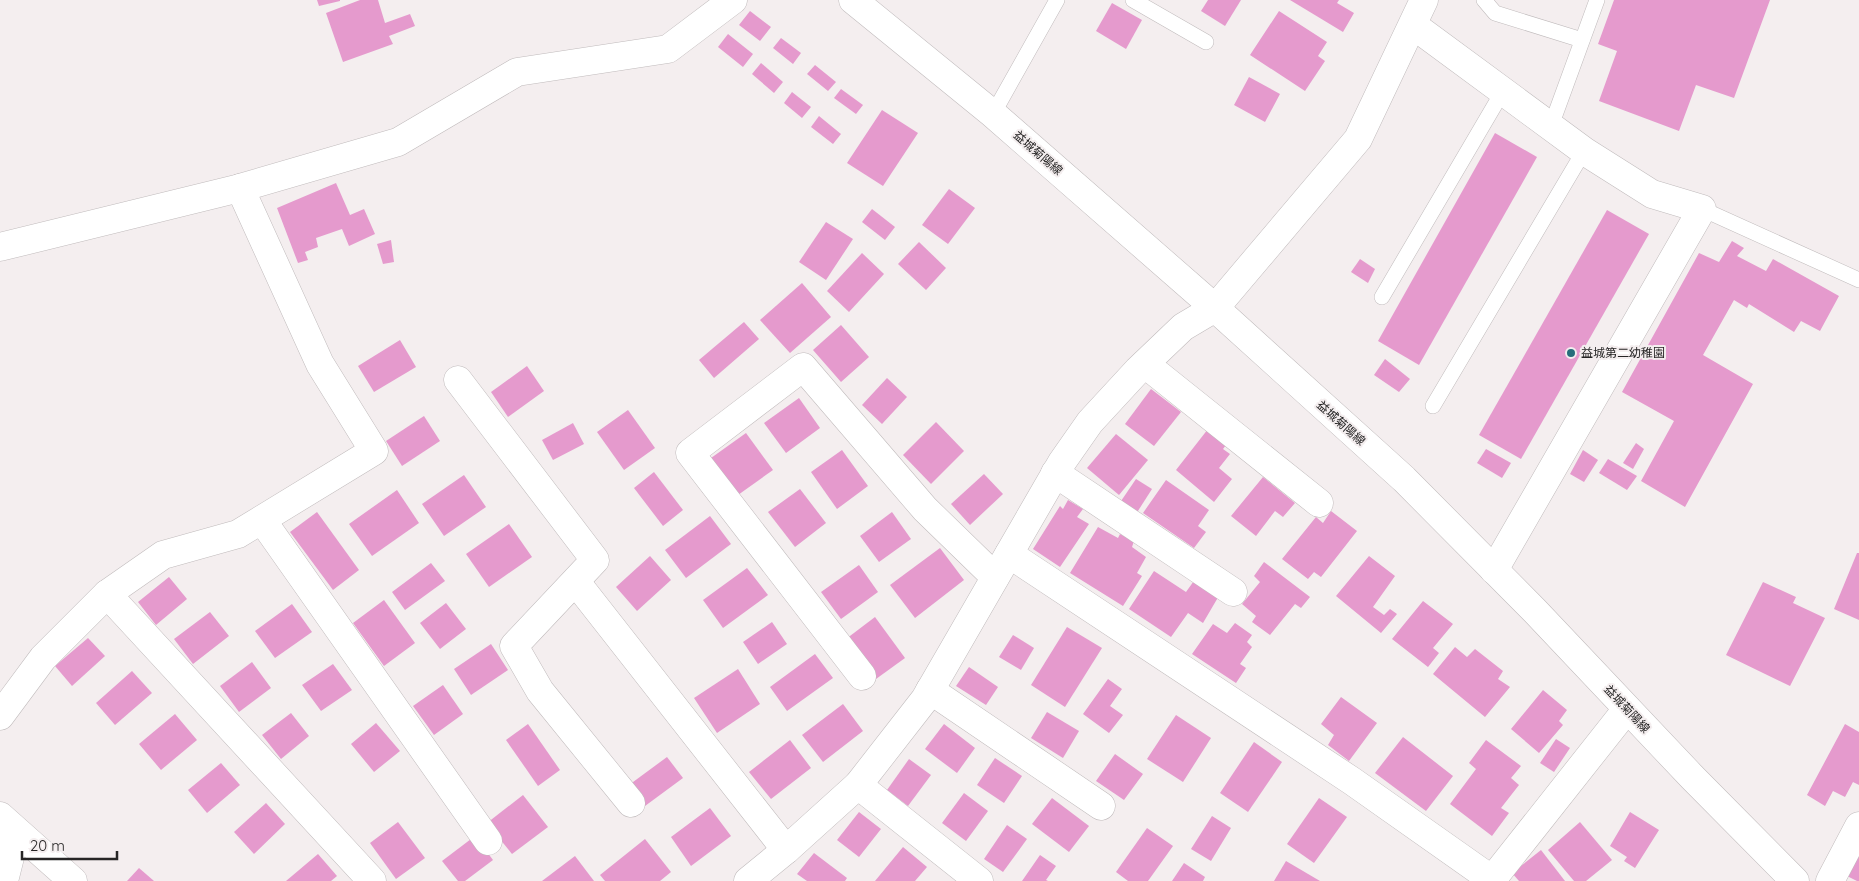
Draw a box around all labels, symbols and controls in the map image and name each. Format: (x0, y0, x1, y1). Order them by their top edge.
street label: 益城菊陽線 (1011, 127, 1066, 178)
place label: 益城第二幼稚園 (1581, 345, 1665, 360)
marker: 益城第二幼稚園 (1565, 347, 1577, 359)
street label: 益城菊陽線 (1314, 397, 1369, 448)
street label: 益城菊陽線 (1601, 682, 1653, 736)
scale bar (22, 828, 118, 860)
text: 20 m (30, 836, 65, 855)

